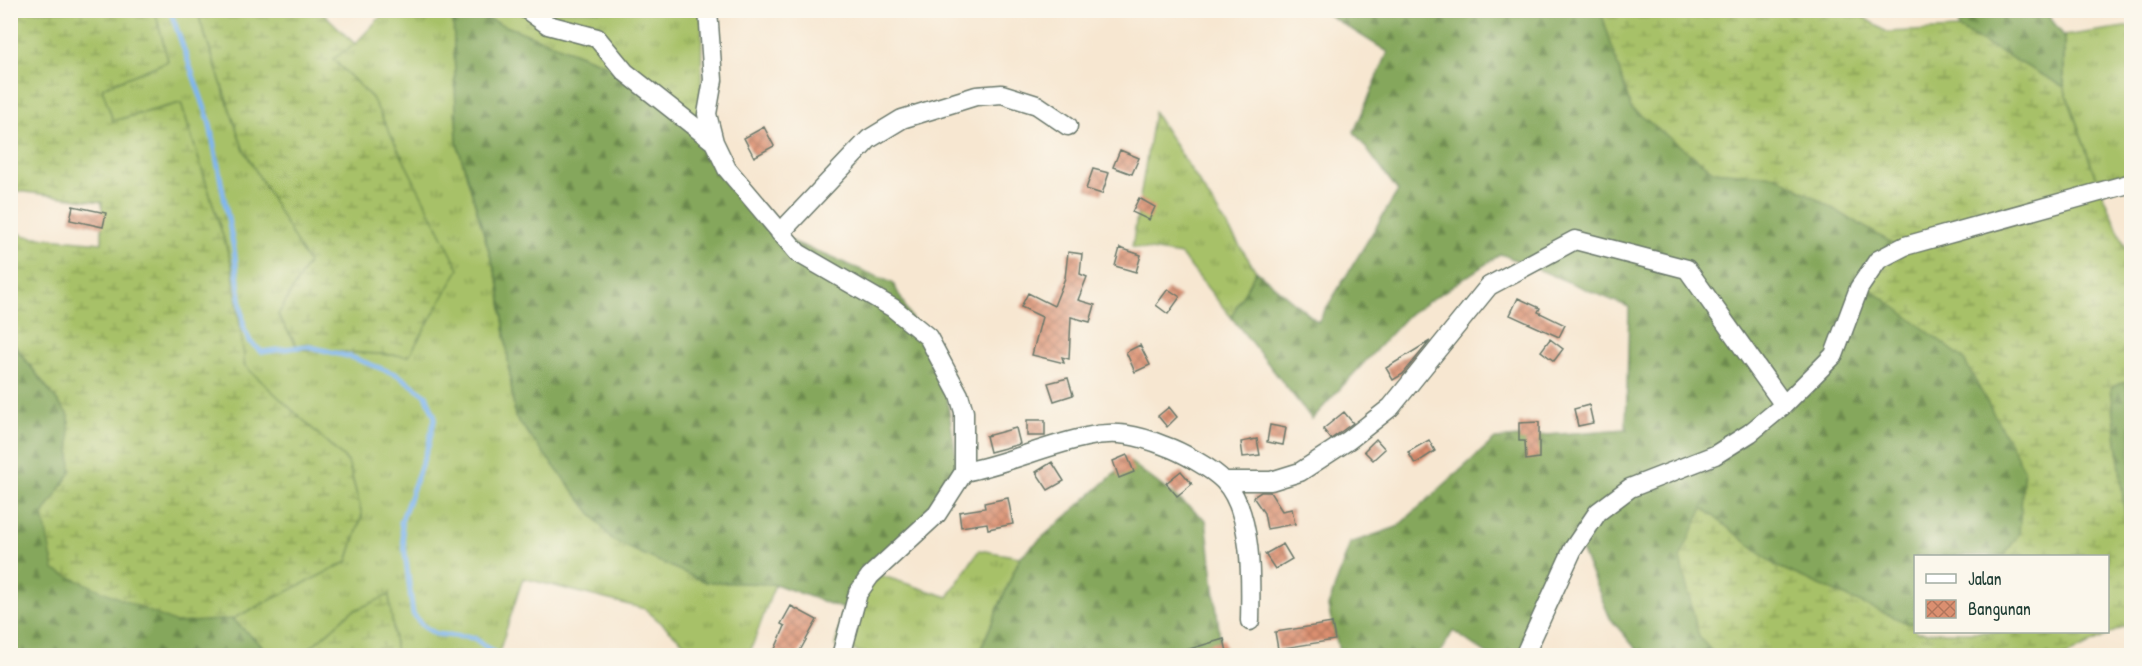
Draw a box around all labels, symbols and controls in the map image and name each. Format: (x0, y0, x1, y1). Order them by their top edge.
legend (1914, 555, 2109, 633)
text: Jalan (1968, 566, 2002, 591)
text: Bangunan (1968, 596, 2031, 621)

